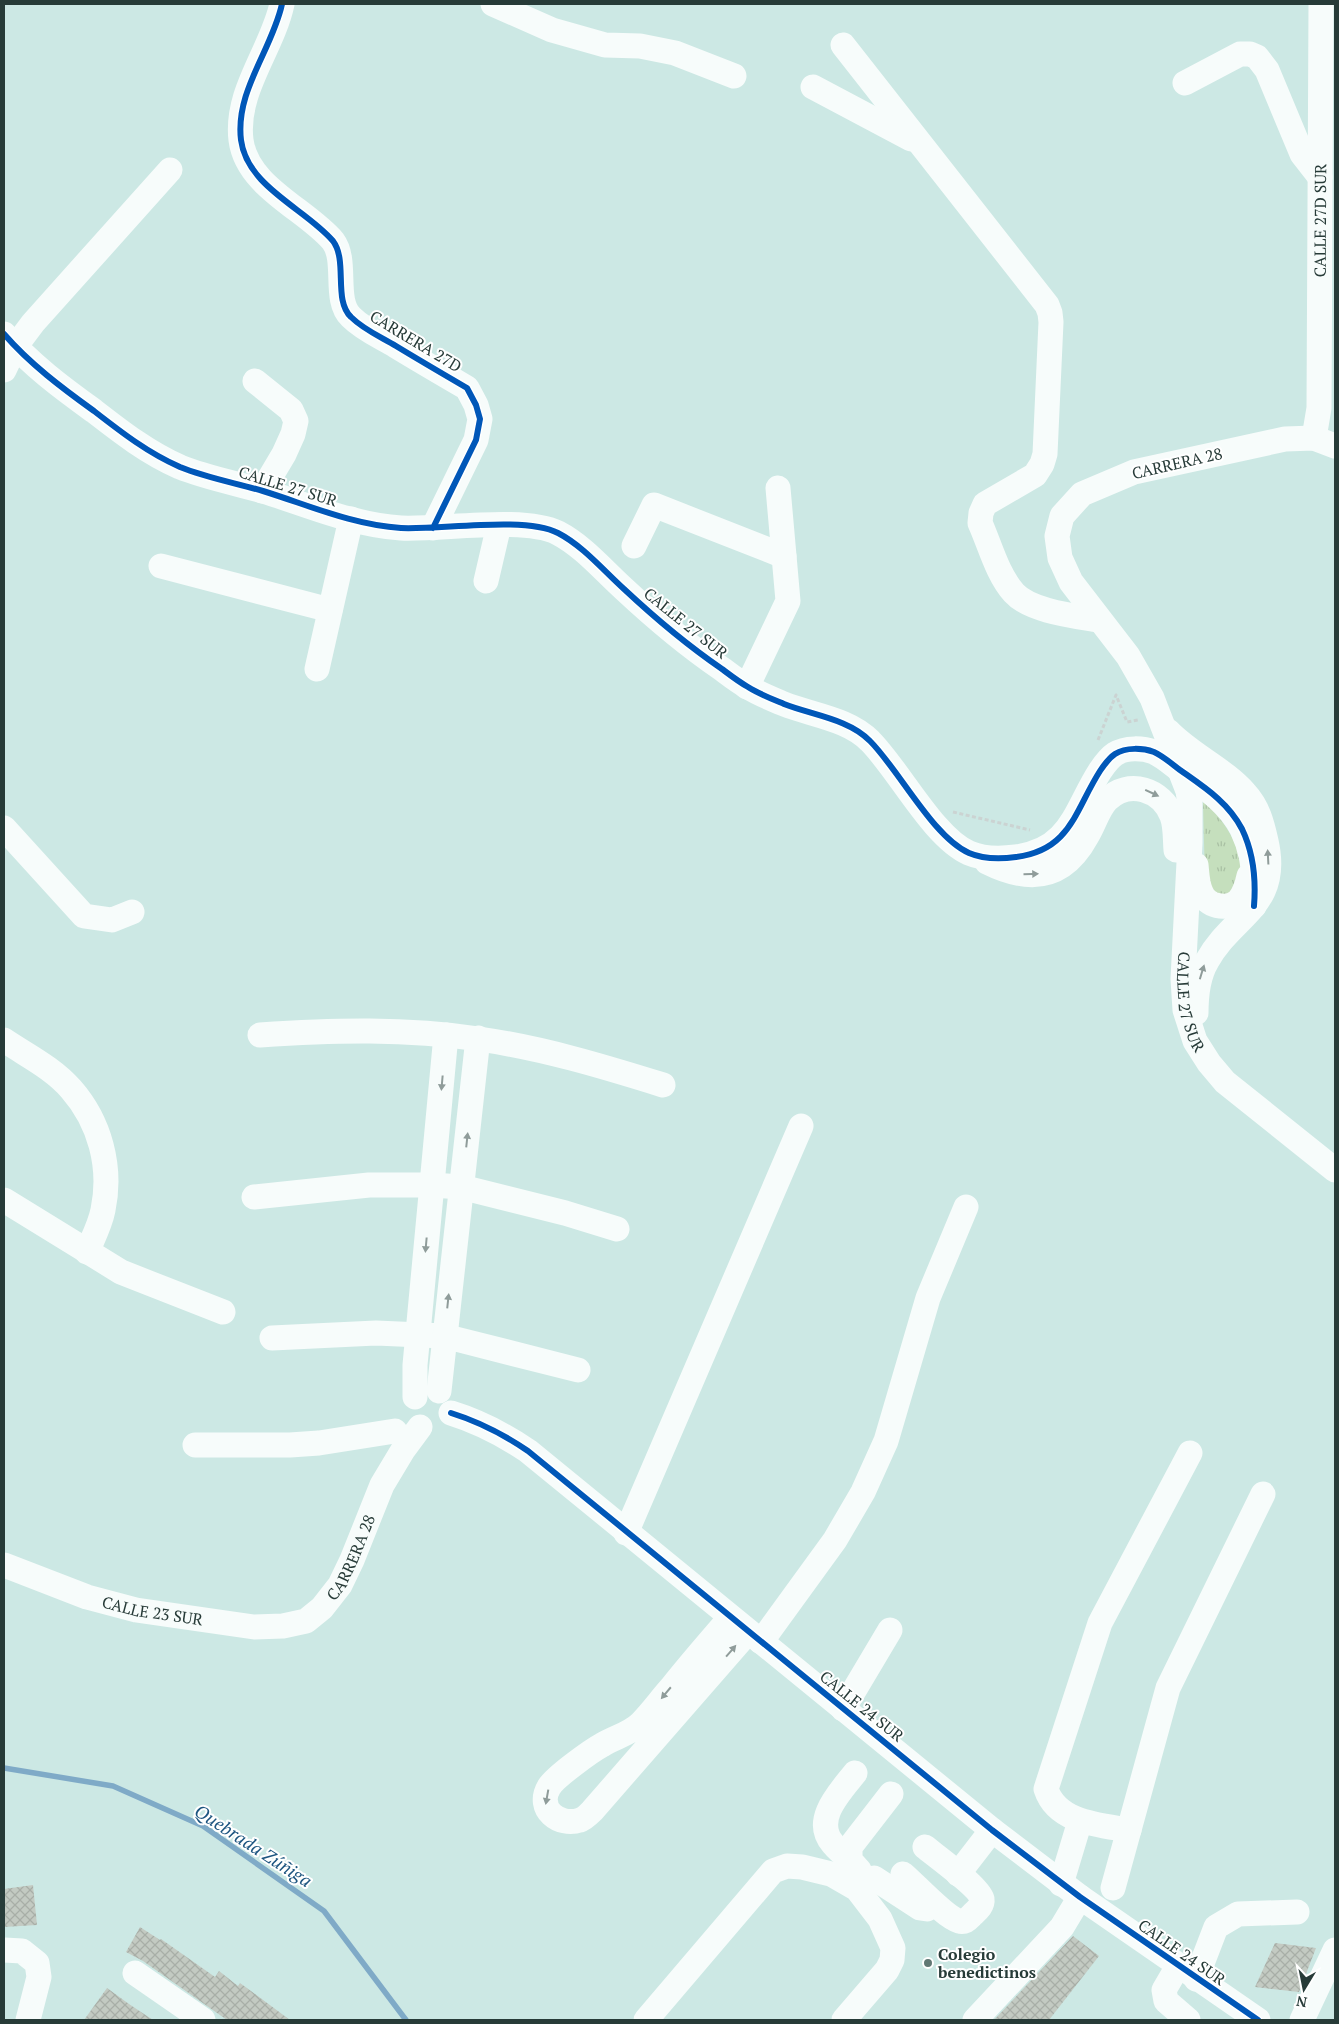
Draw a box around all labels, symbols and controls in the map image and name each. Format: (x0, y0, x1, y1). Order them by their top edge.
street label: CALLE 27D SUR (1309, 163, 1331, 277)
street label: CARRERA 27D (366, 305, 466, 377)
street label: CARRERA 28 (1130, 442, 1224, 484)
street label: CALLE 27 SUR (236, 461, 341, 512)
street label: CALLE 27 SUR (639, 582, 733, 664)
one-way arrow (1145, 789, 1159, 797)
one-way arrow (1264, 848, 1272, 864)
one-way arrow (1023, 870, 1039, 878)
street label: CALLE 27 SUR (1172, 951, 1211, 1057)
one-way arrow (1199, 964, 1207, 979)
one-way arrow (437, 1076, 445, 1092)
one-way arrow (463, 1131, 471, 1147)
one-way arrow (422, 1237, 430, 1253)
one-way arrow (444, 1293, 452, 1309)
street label: CARRERA 28 (321, 1511, 380, 1605)
street label: CALLE 23 SUR (100, 1590, 205, 1631)
one-way arrow (725, 1645, 736, 1658)
street label: CALLE 24 SUR (815, 1665, 909, 1747)
one-way arrow (661, 1687, 672, 1700)
one-way arrow (543, 1789, 551, 1805)
water label: Quebrada Zúñiga (190, 1798, 317, 1892)
street label: CALLE 24 SUR (1134, 1914, 1231, 1991)
place label: Colegio benedictinos (937, 1943, 1036, 1983)
marker: Colegio benedictinos (922, 1957, 934, 1969)
north arrow (1279, 1964, 1329, 2014)
text: N (1294, 1992, 1309, 2013)

